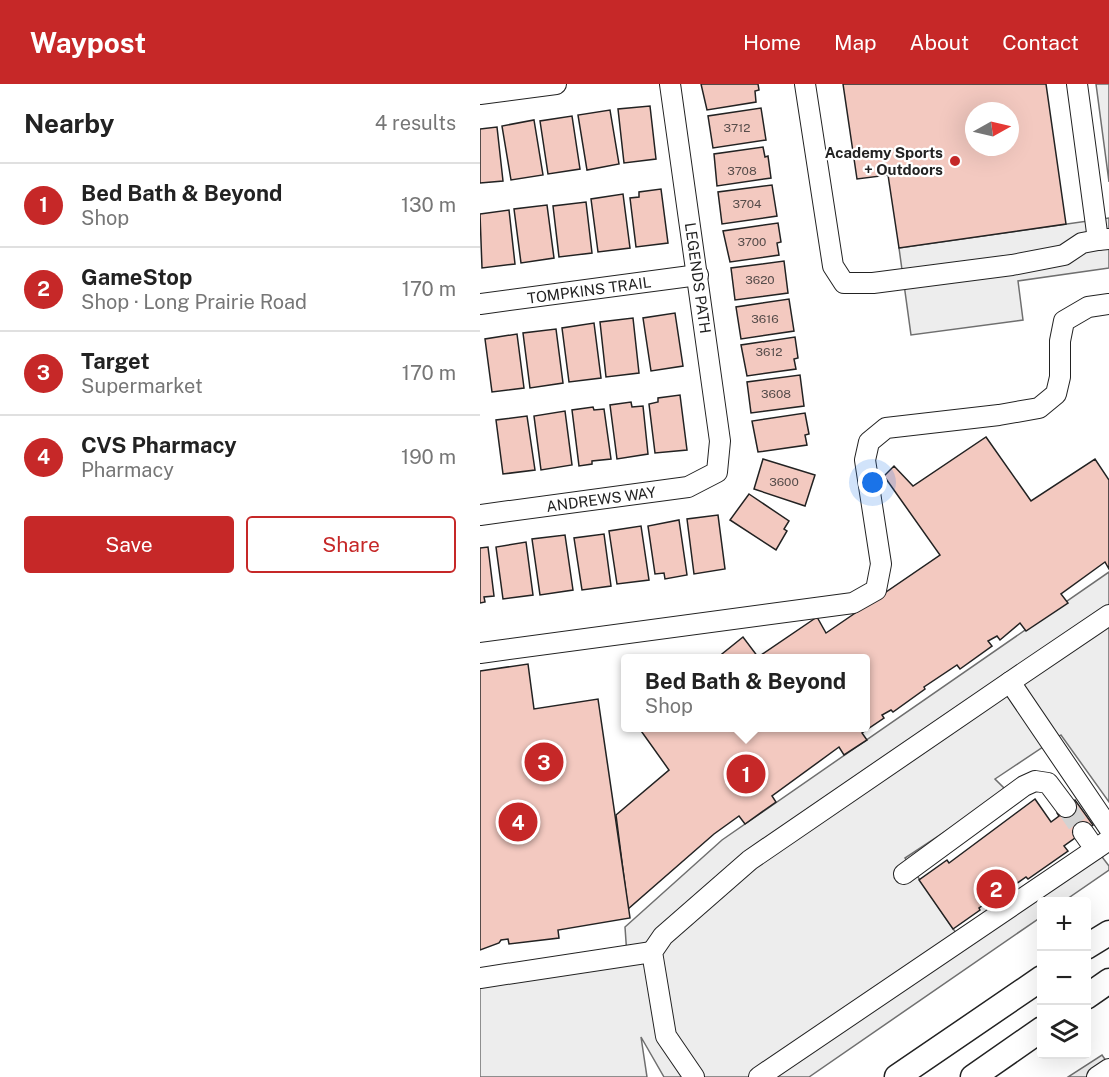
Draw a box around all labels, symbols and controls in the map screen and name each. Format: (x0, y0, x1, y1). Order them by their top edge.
text: Waypost (30, 26, 146, 59)
text: Home (743, 30, 801, 55)
text: Map (834, 30, 877, 55)
text: About (910, 30, 969, 55)
text: Contact (1002, 30, 1079, 55)
north arrow (965, 102, 1019, 156)
text: Nearby (24, 108, 114, 139)
text: 4 results (375, 111, 456, 135)
house number: 3712 (724, 121, 750, 135)
place label: Academy Sports + Outdoors (825, 144, 943, 178)
marker: Academy Sports + Outdoors (948, 154, 962, 168)
house number: 3708 (727, 164, 757, 178)
text: Bed Bath & Beyond (81, 180, 282, 206)
text: 1 (39, 193, 48, 217)
text: 130 m (401, 193, 456, 217)
house number: 3704 (732, 197, 762, 211)
text: Shop (81, 206, 129, 230)
street label: LEGENDS PATH (682, 221, 714, 335)
house number: 3700 (738, 235, 766, 249)
text: GameStop (81, 264, 192, 290)
street label: TOMPKINS TRAIL (526, 273, 652, 306)
house number: 3620 (745, 273, 775, 287)
text: 2 (37, 277, 50, 301)
text: 170 m (402, 277, 456, 301)
text: Shop · Long Prairie Road (81, 290, 307, 314)
house number: 3616 (751, 312, 779, 326)
house number: 3612 (756, 345, 783, 359)
text: Target (81, 348, 150, 374)
text: 3 (37, 361, 50, 385)
text: 170 m (402, 361, 456, 385)
text: Supermarket (81, 374, 203, 398)
house number: 3608 (761, 387, 791, 401)
text: CVS Pharmacy (81, 432, 237, 458)
text: 4 (37, 445, 50, 469)
text: 190 m (401, 445, 456, 469)
text: Pharmacy (81, 458, 174, 482)
your location (858, 468, 887, 497)
house number: 3600 (769, 475, 799, 489)
street label: ANDREWS WAY (545, 483, 657, 515)
button: Save (24, 516, 234, 573)
button: Share (246, 516, 456, 573)
popup (621, 654, 870, 732)
text: Bed Bath & Beyond (645, 668, 846, 694)
text: Shop (645, 694, 693, 718)
pin: 3 (524, 740, 564, 784)
pin: 1 (726, 752, 766, 796)
pin: 4 (498, 800, 537, 844)
pin: 2 (976, 866, 1016, 912)
map controls (1037, 897, 1091, 1059)
button: + (1037, 897, 1091, 951)
button: − (1037, 951, 1091, 1005)
button: layers (1037, 1005, 1091, 1059)

